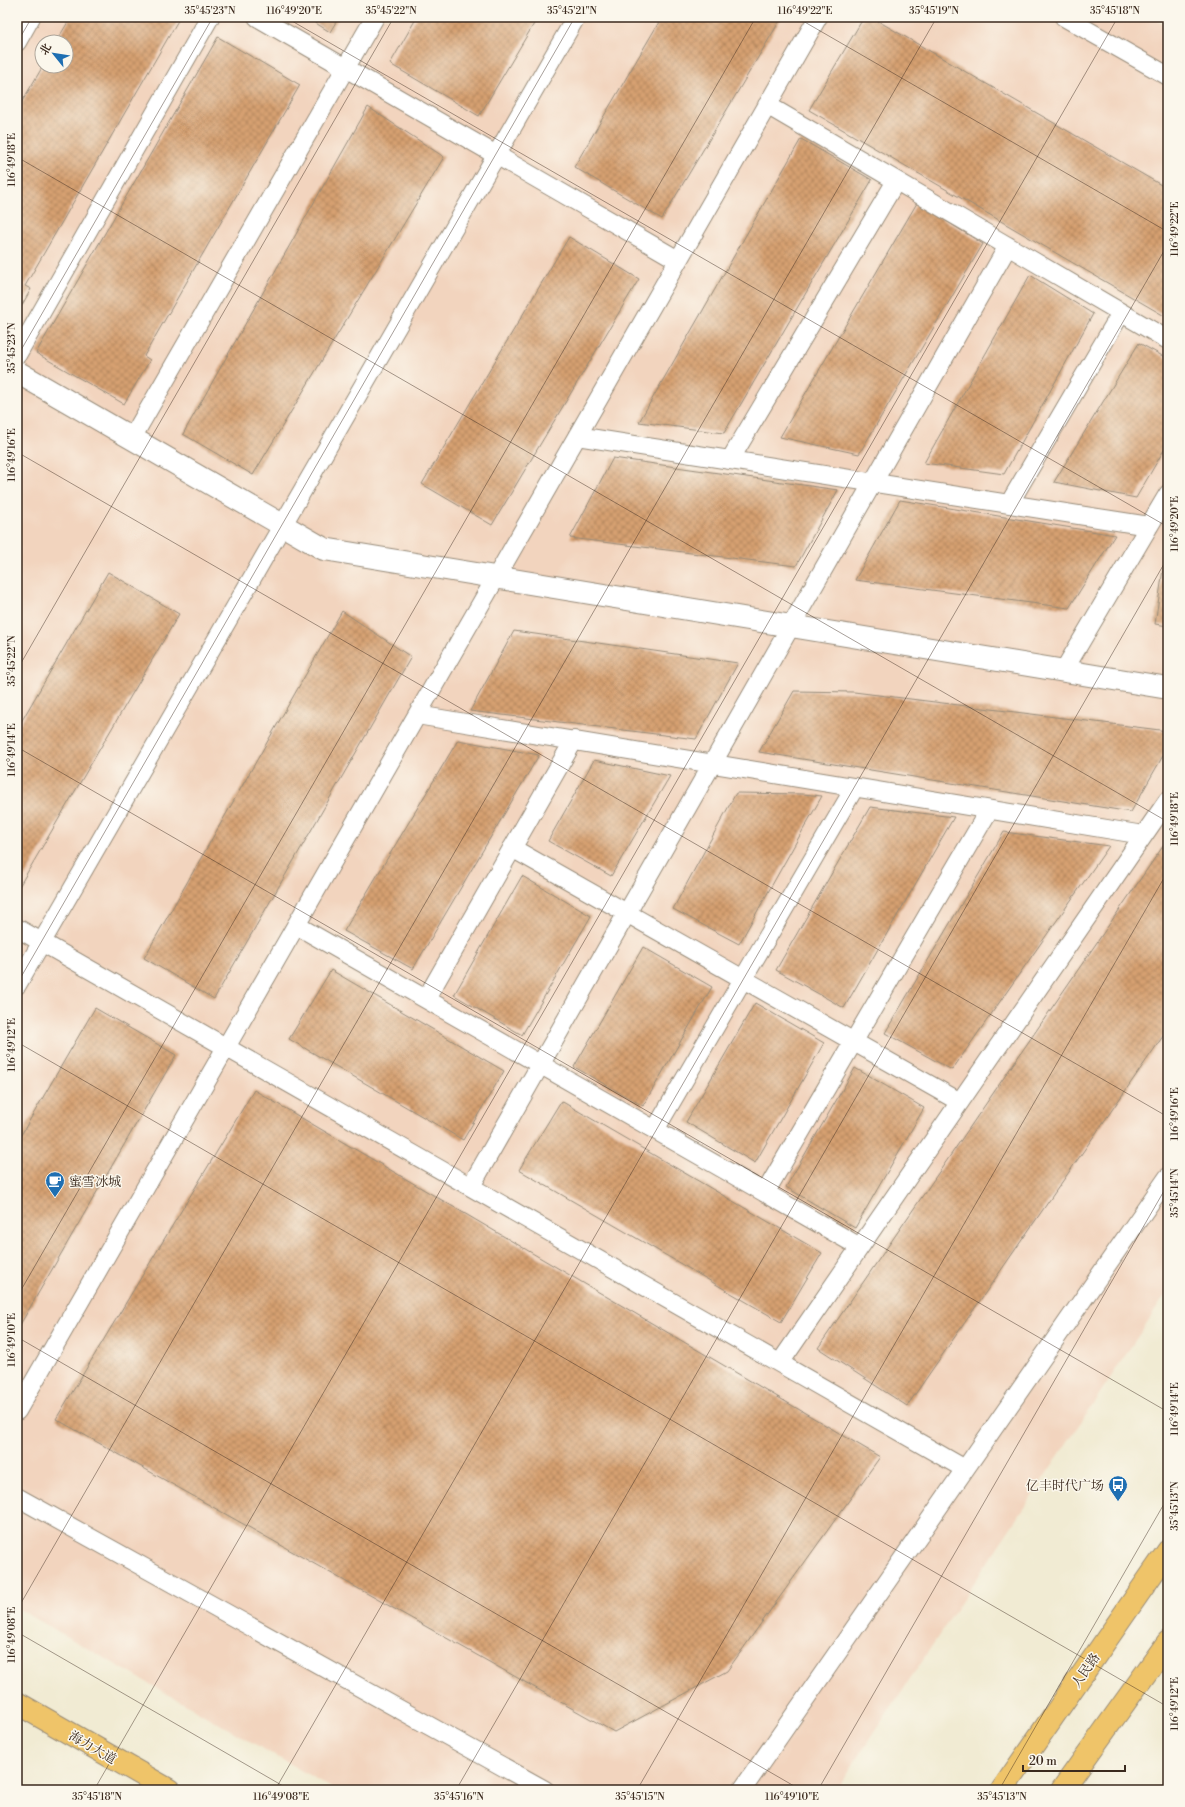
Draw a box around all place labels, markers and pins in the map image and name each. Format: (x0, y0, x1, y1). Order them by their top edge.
cafe icon: 蜜雪冰城 (44, 1170, 66, 1198)
place label: 蜜雪冰城 (69, 1174, 121, 1190)
bus stop icon: 亿丰时代广场 (1107, 1474, 1129, 1502)
place label: 亿丰时代广场 (1026, 1478, 1104, 1494)

